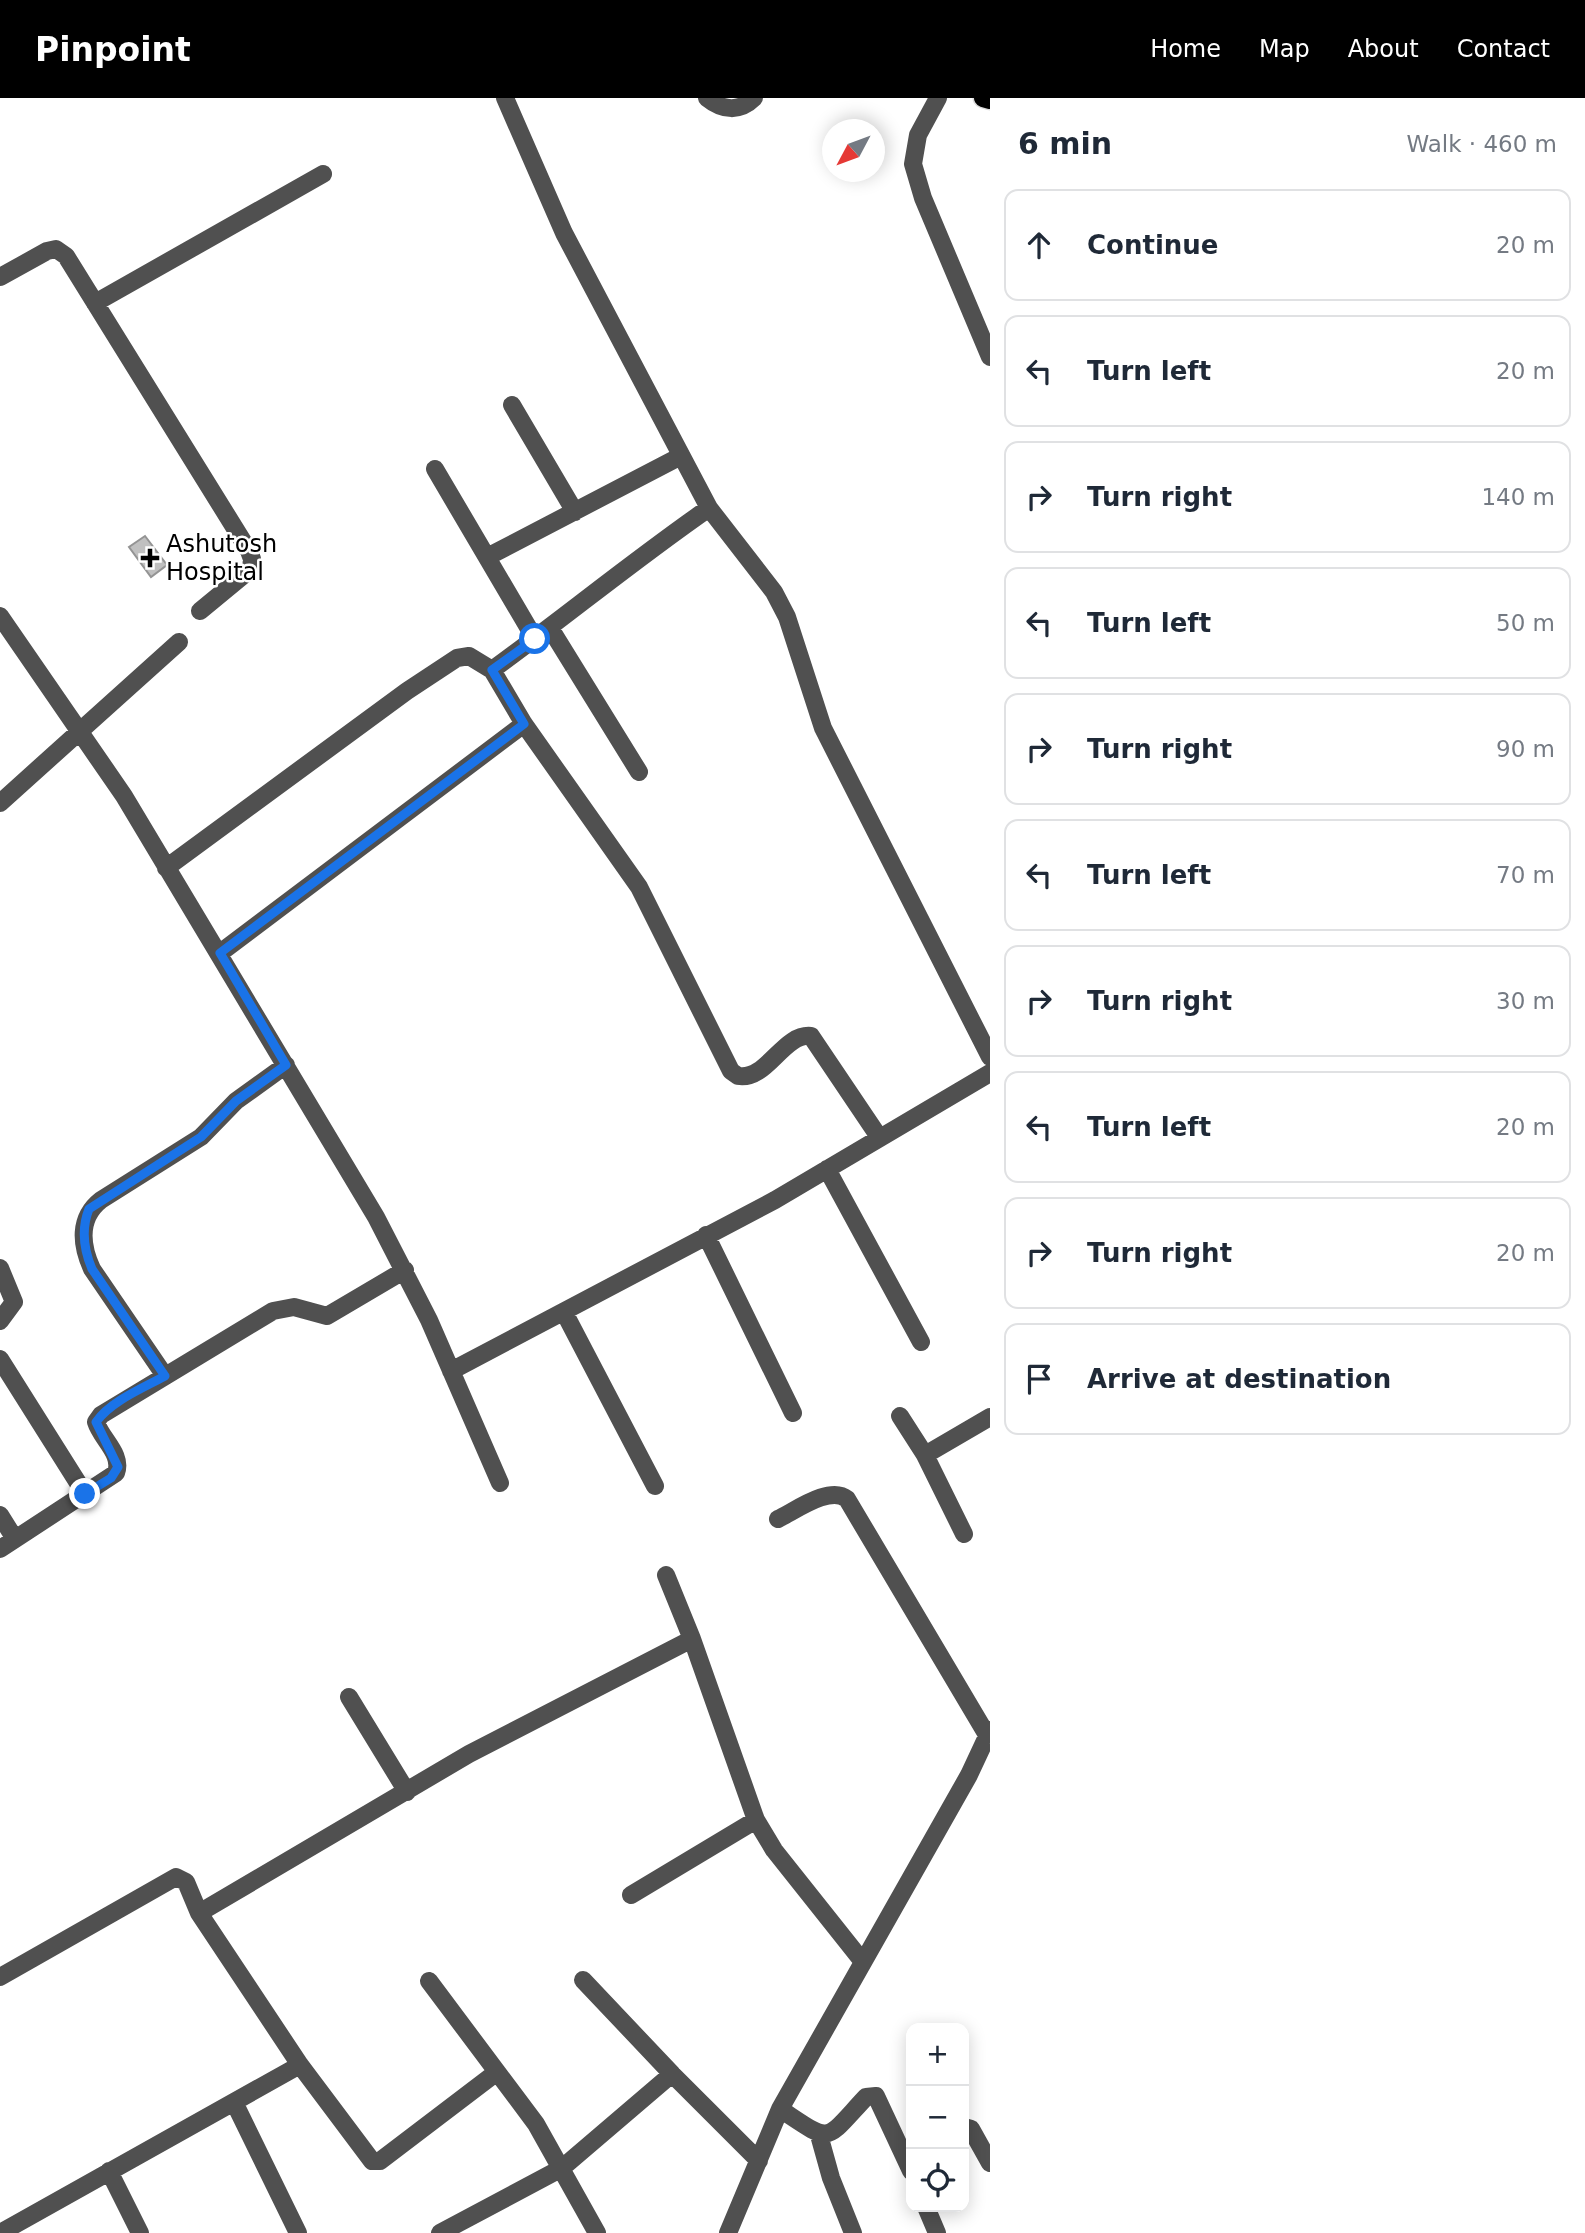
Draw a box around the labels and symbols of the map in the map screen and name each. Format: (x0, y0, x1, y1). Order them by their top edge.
north arrow (822, 119, 885, 182)
place label: Ashutosh Hospital (166, 530, 277, 586)
marker: Ashutosh Hospital (140, 548, 160, 568)
route start (519, 623, 550, 654)
route end (69, 1478, 100, 1509)

